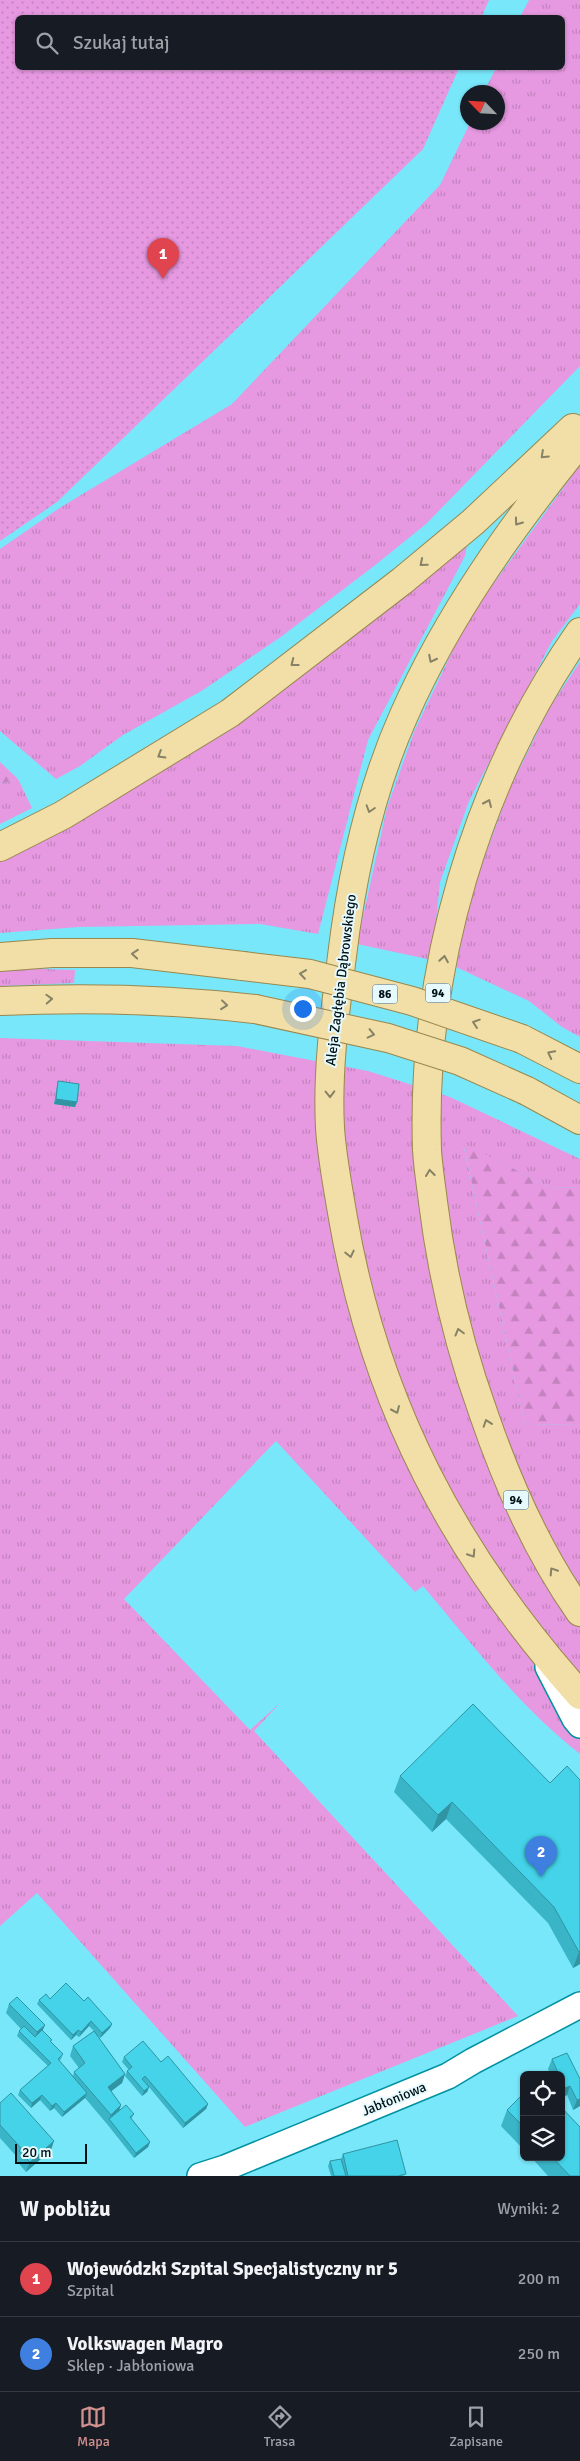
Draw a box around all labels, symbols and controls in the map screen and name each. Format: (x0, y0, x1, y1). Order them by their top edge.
search box (15, 15, 565, 70)
icon: search (33, 29, 61, 57)
text: Szukaj tutaj (73, 31, 170, 55)
north arrow (460, 85, 505, 130)
pin: 1 (147, 238, 179, 279)
one-way arrow (541, 449, 550, 458)
one-way arrow (515, 516, 524, 526)
one-way arrow (419, 558, 428, 567)
one-way arrow (428, 654, 438, 663)
one-way arrow (291, 657, 300, 665)
one-way arrow (157, 749, 166, 759)
one-way arrow (482, 799, 493, 808)
one-way arrow (366, 804, 376, 813)
street label: Aleja Zagłębia Dąbrowskiego (322, 893, 360, 1067)
one-way arrow (131, 948, 139, 959)
one-way arrow (438, 954, 448, 963)
one-way arrow (298, 969, 307, 979)
road number: 86 (372, 984, 398, 1004)
road number: 94 (426, 984, 450, 1002)
one-way arrow (45, 994, 53, 1004)
your location (290, 996, 316, 1022)
one-way arrow (220, 999, 228, 1010)
one-way arrow (472, 1019, 480, 1029)
one-way arrow (366, 1028, 375, 1039)
one-way arrow (547, 1050, 556, 1060)
one-way arrow (325, 1090, 335, 1098)
one-way arrow (425, 1168, 436, 1176)
one-way arrow (344, 1250, 355, 1259)
one-way arrow (454, 1329, 464, 1337)
one-way arrow (390, 1405, 401, 1414)
one-way arrow (482, 1420, 492, 1428)
road number: 94 (504, 1490, 528, 1510)
one-way arrow (465, 1548, 475, 1557)
one-way arrow (550, 1568, 559, 1577)
pin: 2 (525, 1836, 557, 1877)
map controls (520, 2071, 565, 2161)
button: locate (520, 2071, 565, 2116)
street label: Jabłoniowa (359, 2078, 429, 2120)
button: layers (520, 2116, 565, 2161)
scale bar (15, 2141, 88, 2164)
text: 20 m (22, 2144, 51, 2161)
text: W pobliżu (20, 2196, 111, 2222)
text: Wyniki: 2 (497, 2199, 560, 2219)
text: Wojewódzki Szpital Specjalistyczny nr 5 (67, 2257, 398, 2281)
text: 1 (32, 2269, 40, 2289)
text: 200 m (518, 2269, 560, 2289)
text: Szpital (67, 2281, 114, 2301)
text: Volkswagen Magro (67, 2332, 223, 2356)
text: 2 (32, 2344, 40, 2364)
text: 250 m (518, 2344, 560, 2364)
text: Sklep · Jabłoniowa (67, 2356, 194, 2376)
tab: Mapa (77, 2403, 110, 2450)
tab: Trasa (264, 2403, 295, 2450)
tab: Zapisane (449, 2403, 503, 2450)

